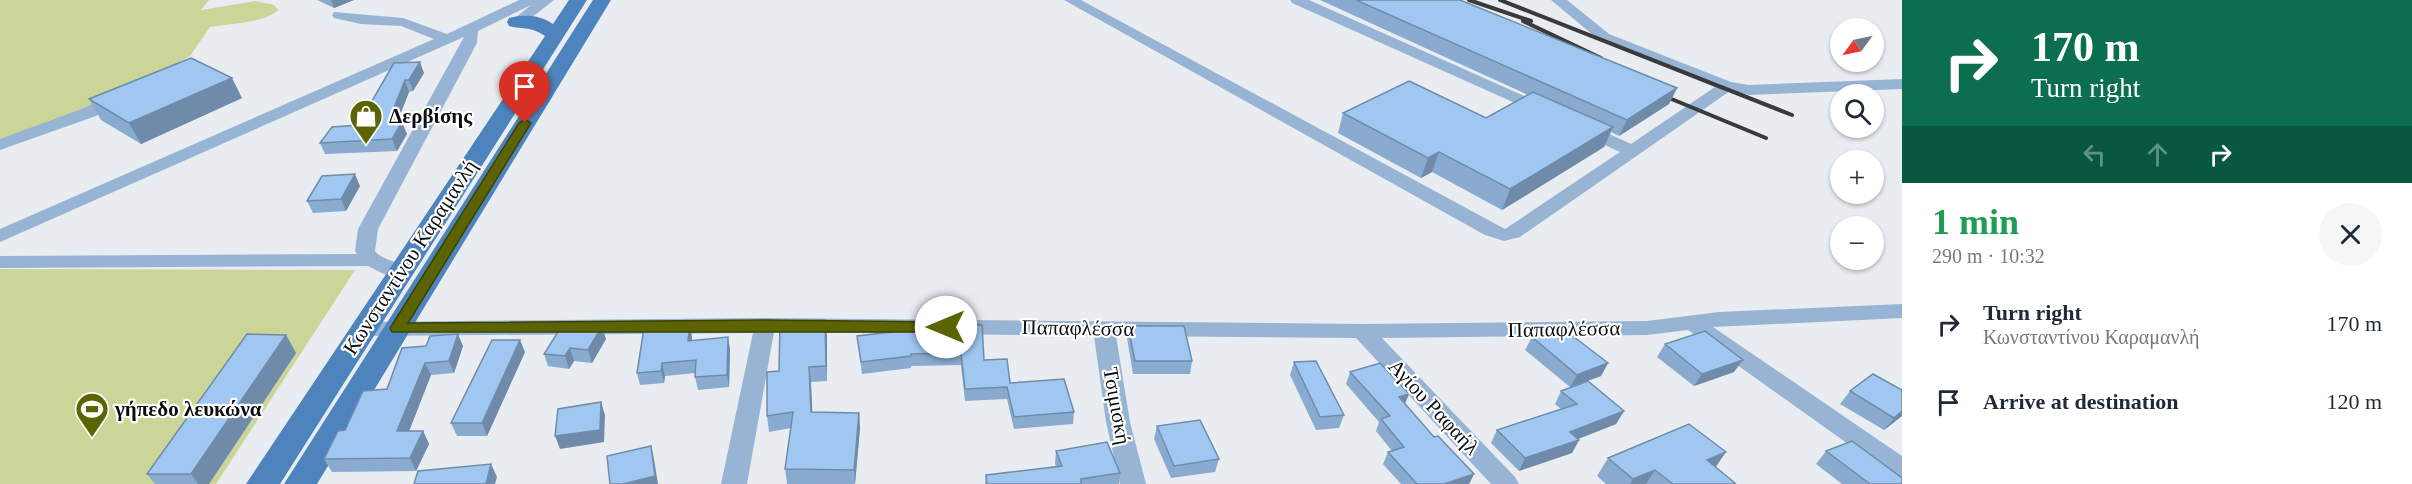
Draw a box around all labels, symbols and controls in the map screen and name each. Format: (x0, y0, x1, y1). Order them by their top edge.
north arrow (1830, 18, 1884, 72)
map controls (1830, 18, 1884, 270)
icon: right (1932, 24, 2010, 102)
text: 170 m (2031, 24, 2140, 70)
pin (499, 61, 550, 123)
icon: arrive (508, 70, 541, 103)
text: Turn right (2031, 73, 2140, 103)
button: search (1830, 84, 1884, 138)
shop icon: Δερβίσης (348, 98, 384, 145)
place label: Δερβίσης (389, 104, 473, 128)
icon: left (2078, 138, 2111, 171)
icon: ahead (2141, 138, 2174, 171)
icon: right (2204, 138, 2237, 171)
button: + (1830, 150, 1884, 204)
street label: Κωνσταντίνου Καραμανλή (338, 155, 482, 359)
text: 1 min (1932, 202, 2019, 242)
button: close (2319, 203, 2382, 266)
button: − (1830, 216, 1884, 270)
text: 290 m · 10:32 (1932, 245, 2045, 267)
position arrow (914, 295, 978, 359)
text: Turn right (1983, 300, 2082, 325)
icon: right (1932, 308, 1965, 341)
text: 170 m (2326, 311, 2382, 336)
street label: Παπαφλέσσα (1022, 315, 1134, 341)
street label: Παπαφλέσσα (1508, 316, 1620, 342)
text: Κωνσταντίνου Καραμανλή (1983, 326, 2199, 348)
street label: Αγίου Ραφαήλ (1384, 354, 1485, 460)
street label: Τσιμισκή (1098, 365, 1136, 447)
icon: arrive (1932, 386, 1965, 419)
text: Arrive at destination (1983, 389, 2179, 414)
text: 120 m (2326, 389, 2382, 414)
sports icon: γήπεδο λευκώνα (74, 391, 110, 438)
place label: γήπεδο λευκώνα (114, 397, 262, 421)

